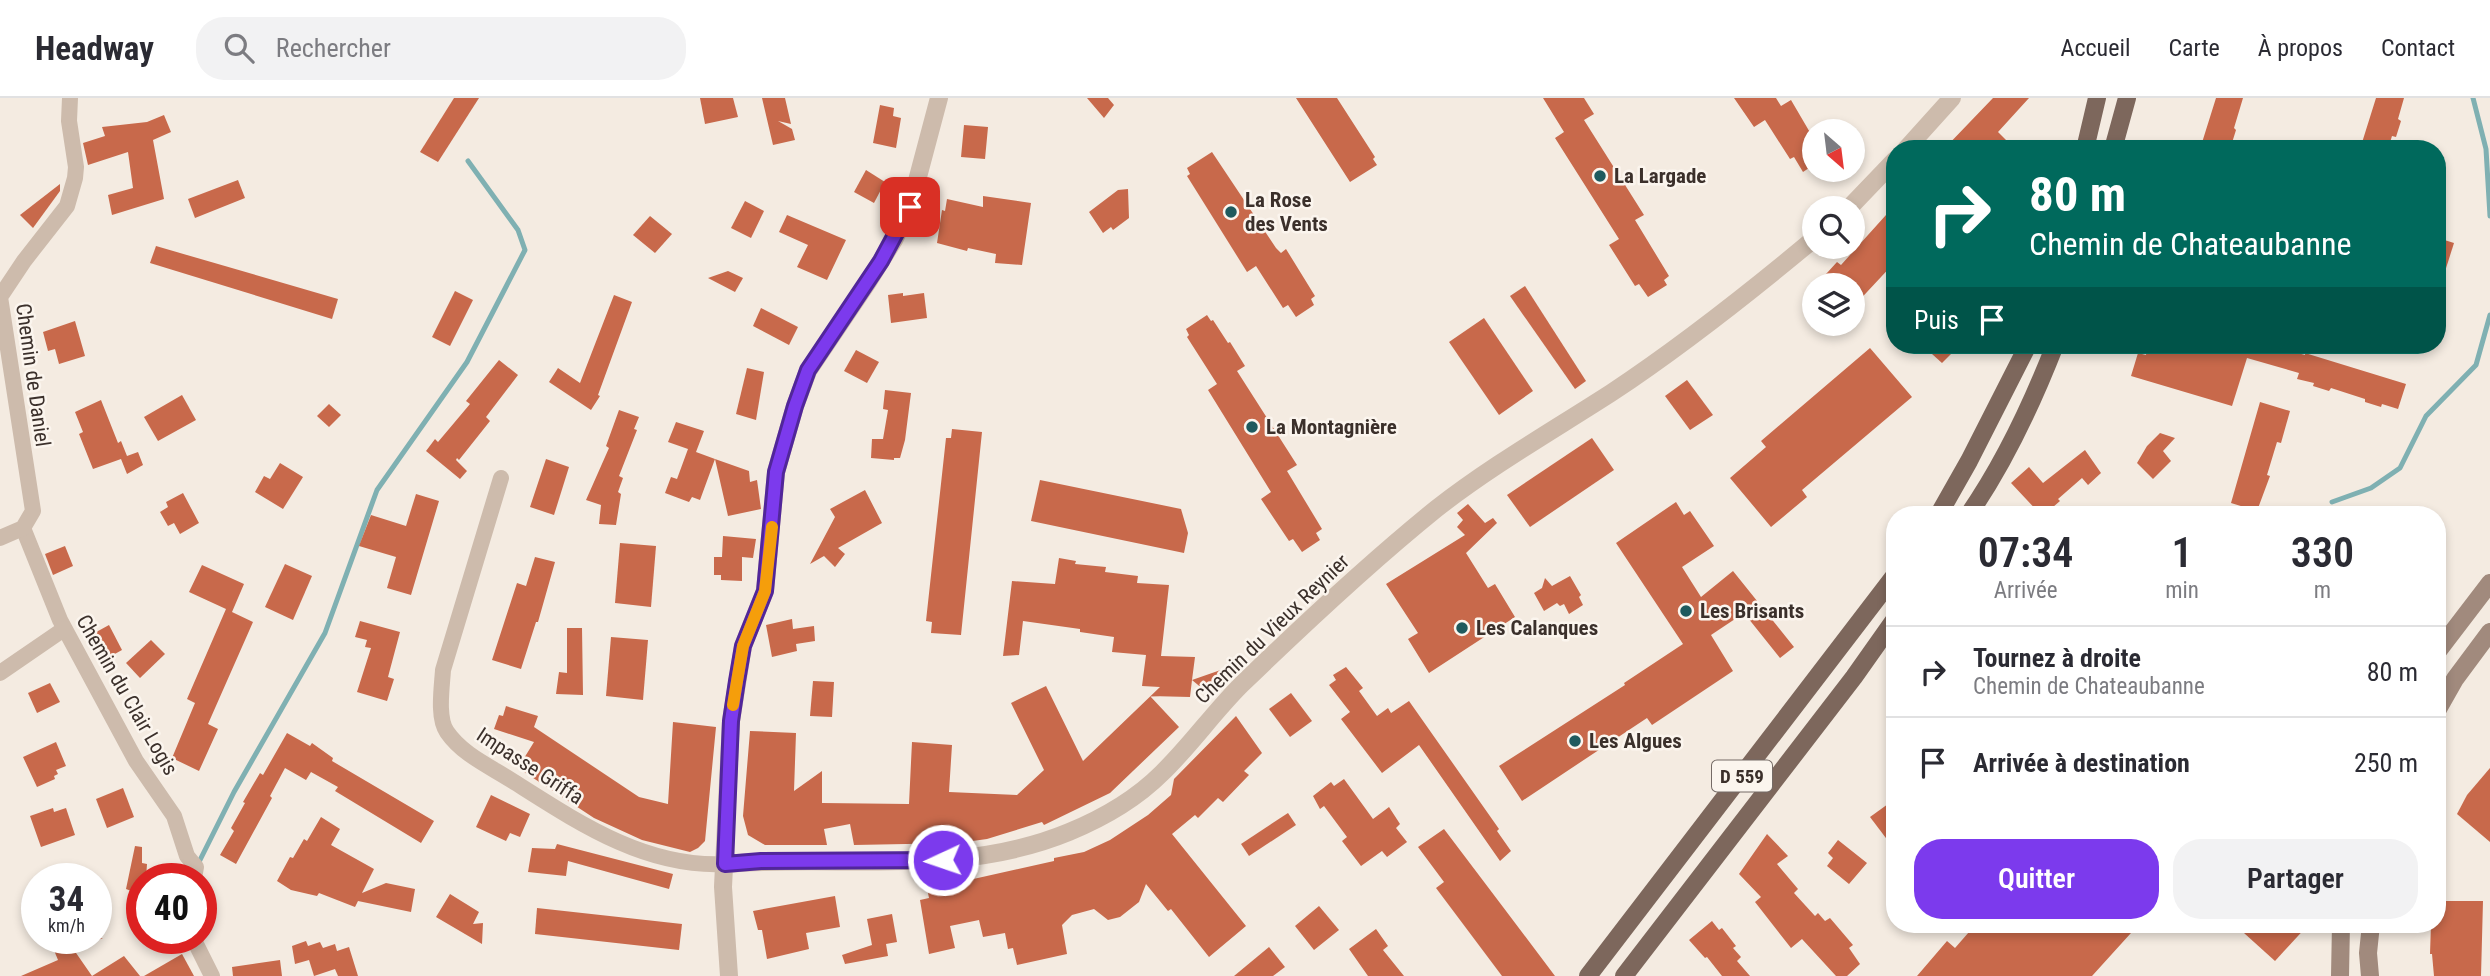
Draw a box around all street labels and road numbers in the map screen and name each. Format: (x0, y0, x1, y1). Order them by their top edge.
street label: Chemin de Daniel (11, 302, 55, 448)
street label: Chemin du Vieux Reynier (1190, 549, 1354, 709)
street label: Chemin du Clair Logis (71, 611, 183, 779)
street label: Impasse Griffa (472, 723, 588, 809)
road number: D 559 (1712, 761, 1772, 792)

